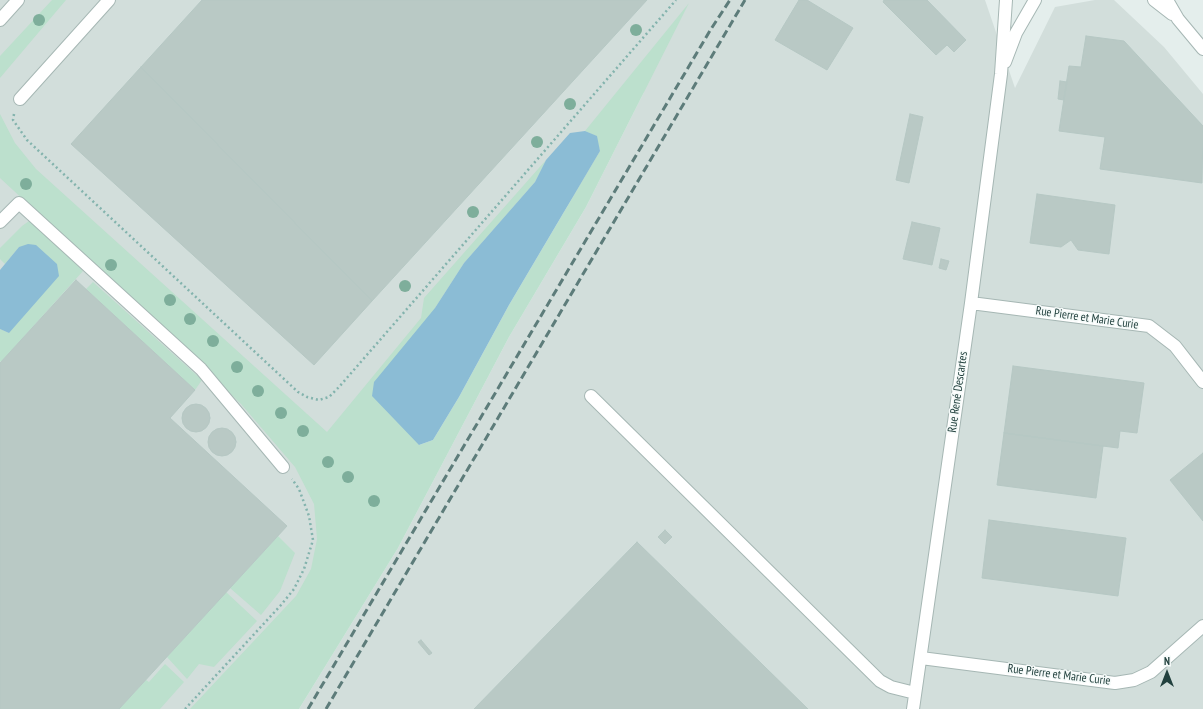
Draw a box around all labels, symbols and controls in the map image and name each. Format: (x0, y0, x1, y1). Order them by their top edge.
street label: Rue Pierre et Marie Curie (1035, 304, 1139, 332)
street label: Rue René Descartes (945, 351, 971, 433)
north arrow (1147, 653, 1187, 693)
text: N (1164, 654, 1170, 668)
street label: Rue Pierre et Marie Curie (1007, 662, 1111, 688)

